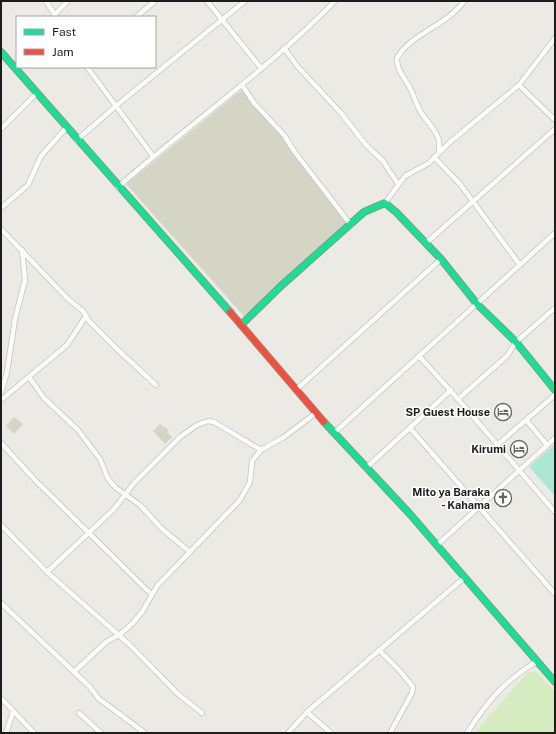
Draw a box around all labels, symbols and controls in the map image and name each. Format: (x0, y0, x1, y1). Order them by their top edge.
legend (16, 16, 156, 68)
text: Fast (52, 25, 77, 39)
text: Jam (52, 45, 74, 59)
hotel icon: SP Guest House (493, 402, 513, 422)
place label: SP Guest House (405, 406, 490, 418)
hotel icon: Kirumi (509, 439, 529, 459)
place label: Kirumi (471, 443, 506, 455)
place label: Mito ya Baraka - Kahama (412, 486, 490, 511)
church icon: Mito ya Baraka - Kahama (493, 488, 513, 508)

